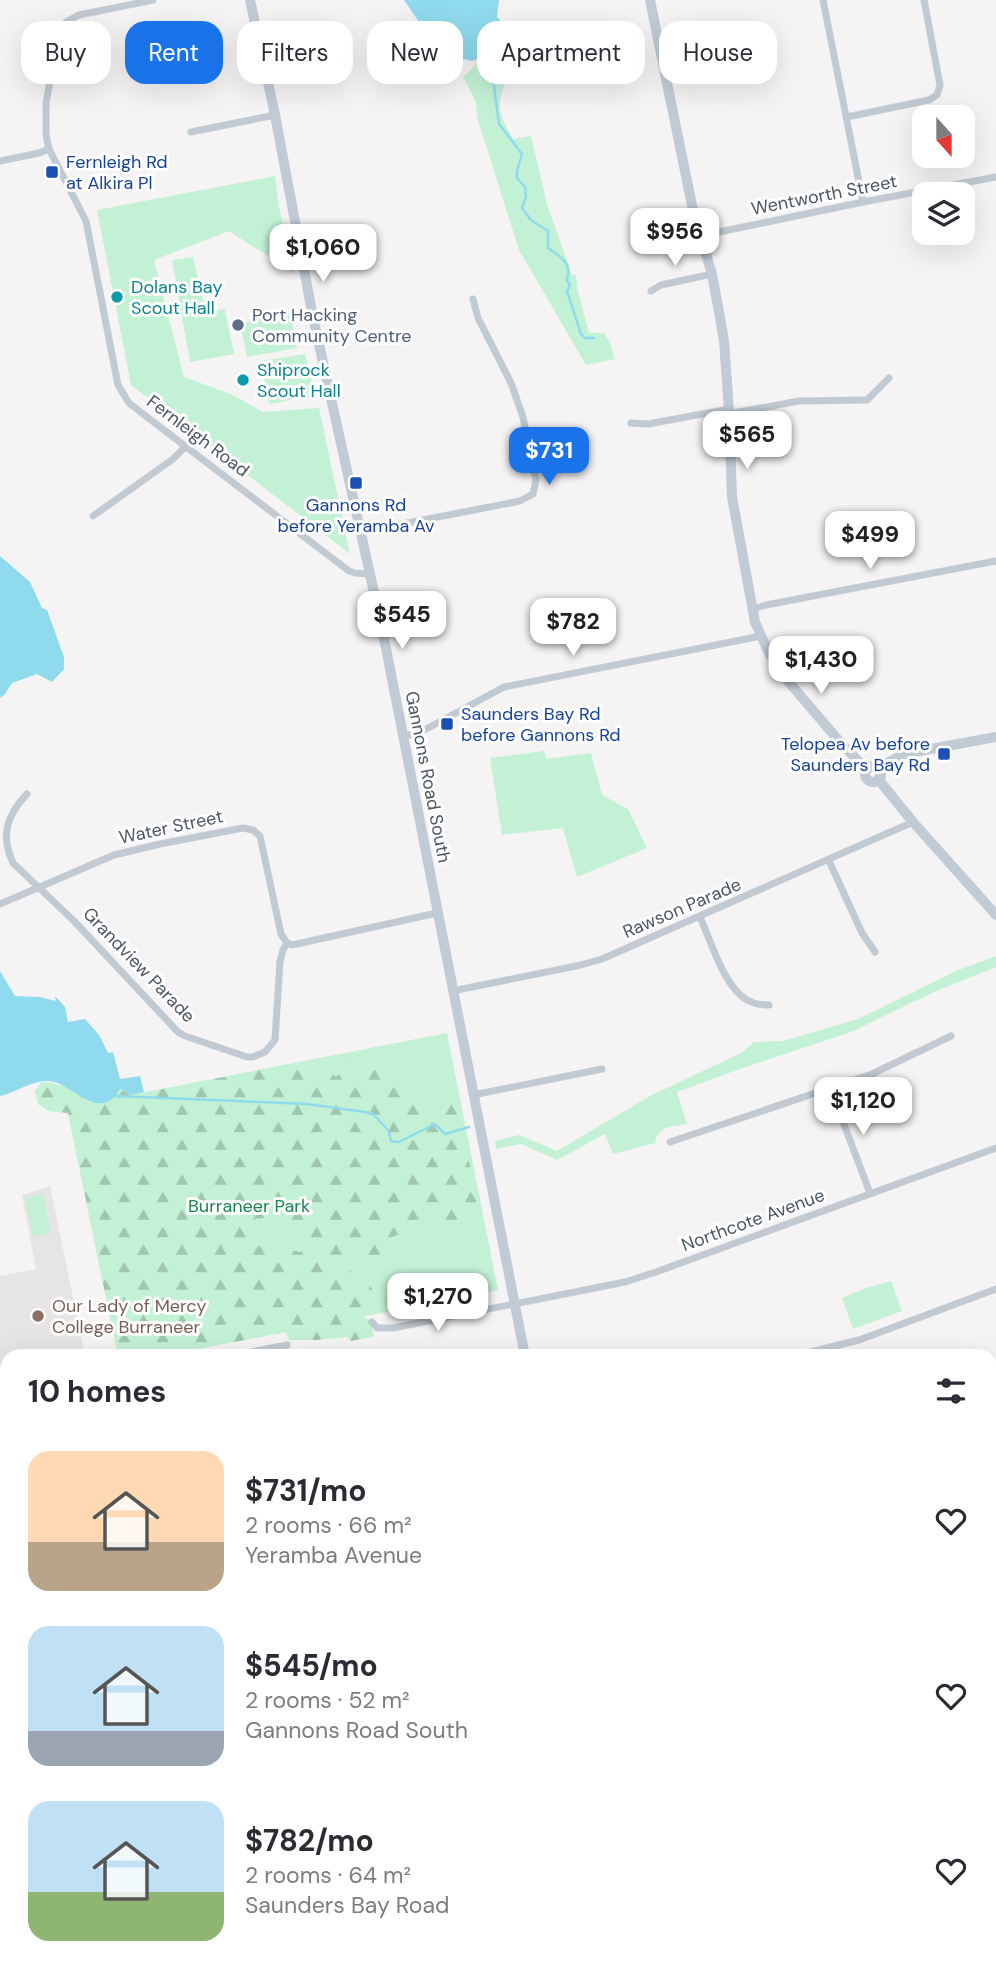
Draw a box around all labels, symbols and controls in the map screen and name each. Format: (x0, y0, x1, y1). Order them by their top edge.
chip: Buy (21, 21, 111, 84)
chip: Rent (125, 21, 223, 84)
chip: Filters (237, 21, 353, 84)
chip: New (367, 21, 463, 84)
chip: Apartment (477, 21, 645, 84)
chip: House (659, 21, 777, 84)
north arrow (912, 105, 975, 168)
map controls (912, 105, 975, 245)
place label: Fernleigh Rd at Alkira Pl (66, 150, 168, 195)
marker: Fernleigh Rd at Alkira Pl (44, 164, 60, 180)
street label: Wentworth Street (749, 169, 899, 221)
button: layers (912, 182, 975, 245)
pin: $956 (634, 208, 716, 268)
text: $956 (646, 216, 704, 246)
pin: $1,060 (266, 224, 380, 284)
text: $1,060 (286, 232, 360, 262)
place label: Dolans Bay Scout Hall (131, 275, 222, 320)
marker: Dolans Bay Scout Hall (109, 289, 125, 305)
place label: Port Hacking Community Centre (252, 303, 412, 348)
marker: Port Hacking Community Centre (230, 317, 246, 333)
place label: Shiprock Scout Hall (257, 358, 341, 403)
marker: Shiprock Scout Hall (235, 372, 251, 388)
street label: Fernleigh Road (142, 390, 254, 482)
pin: $565 (706, 412, 788, 471)
text: $565 (719, 419, 775, 449)
pin: $731 (508, 428, 590, 487)
text: $731 (525, 435, 573, 465)
marker: Gannons Rd before Yeramba Av (348, 475, 364, 491)
place label: Gannons Rd before Yeramba Av (277, 493, 435, 538)
pin: $499 (829, 512, 911, 571)
text: $499 (841, 519, 899, 549)
pin: $545 (361, 592, 443, 651)
pin: $782 (532, 598, 614, 658)
text: $545 (373, 599, 431, 629)
text: $782 (546, 606, 600, 636)
pin: $1,430 (764, 636, 878, 696)
text: $1,430 (785, 644, 857, 674)
street label: Gannons Road South (400, 689, 456, 865)
place label: Saunders Bay Rd before Gannons Rd (461, 702, 621, 747)
marker: Saunders Bay Rd before Gannons Rd (439, 716, 455, 732)
place label: Telopea Av before Saunders Bay Rd (781, 732, 930, 777)
marker: Telopea Av before Saunders Bay Rd (936, 746, 952, 762)
street label: Water Street (117, 804, 225, 850)
street label: Rawson Parade (619, 872, 745, 944)
street label: Grandview Parade (78, 902, 200, 1028)
pin: $1,120 (806, 1078, 920, 1137)
text: $1,120 (830, 1085, 896, 1115)
street label: Northcote Avenue (678, 1183, 828, 1257)
park label: Burraneer Park (188, 1194, 310, 1218)
pin: $1,270 (381, 1274, 495, 1333)
text: $1,270 (403, 1281, 473, 1311)
place label: Our Lady of Mercy College Burraneer (52, 1294, 207, 1339)
marker: Our Lady of Mercy College Burraneer (30, 1308, 46, 1324)
text: 10 homes (28, 1372, 166, 1411)
icon: filters (932, 1372, 970, 1410)
text: $731/mo (245, 1471, 366, 1510)
icon: home (84, 1479, 168, 1563)
icon: heart (932, 1502, 970, 1540)
text: 2 rooms · 66 m² (245, 1510, 412, 1540)
text: Yeramba Avenue (245, 1540, 422, 1570)
text: $545/mo (245, 1646, 378, 1685)
icon: home (84, 1654, 168, 1738)
icon: heart (932, 1677, 970, 1715)
text: 2 rooms · 52 m² (245, 1685, 410, 1715)
text: Gannons Road South (245, 1715, 468, 1745)
text: $782/mo (245, 1821, 374, 1860)
icon: home (84, 1829, 168, 1913)
icon: heart (932, 1852, 970, 1890)
text: 2 rooms · 64 m² (245, 1860, 411, 1890)
text: Saunders Bay Road (245, 1890, 449, 1920)

